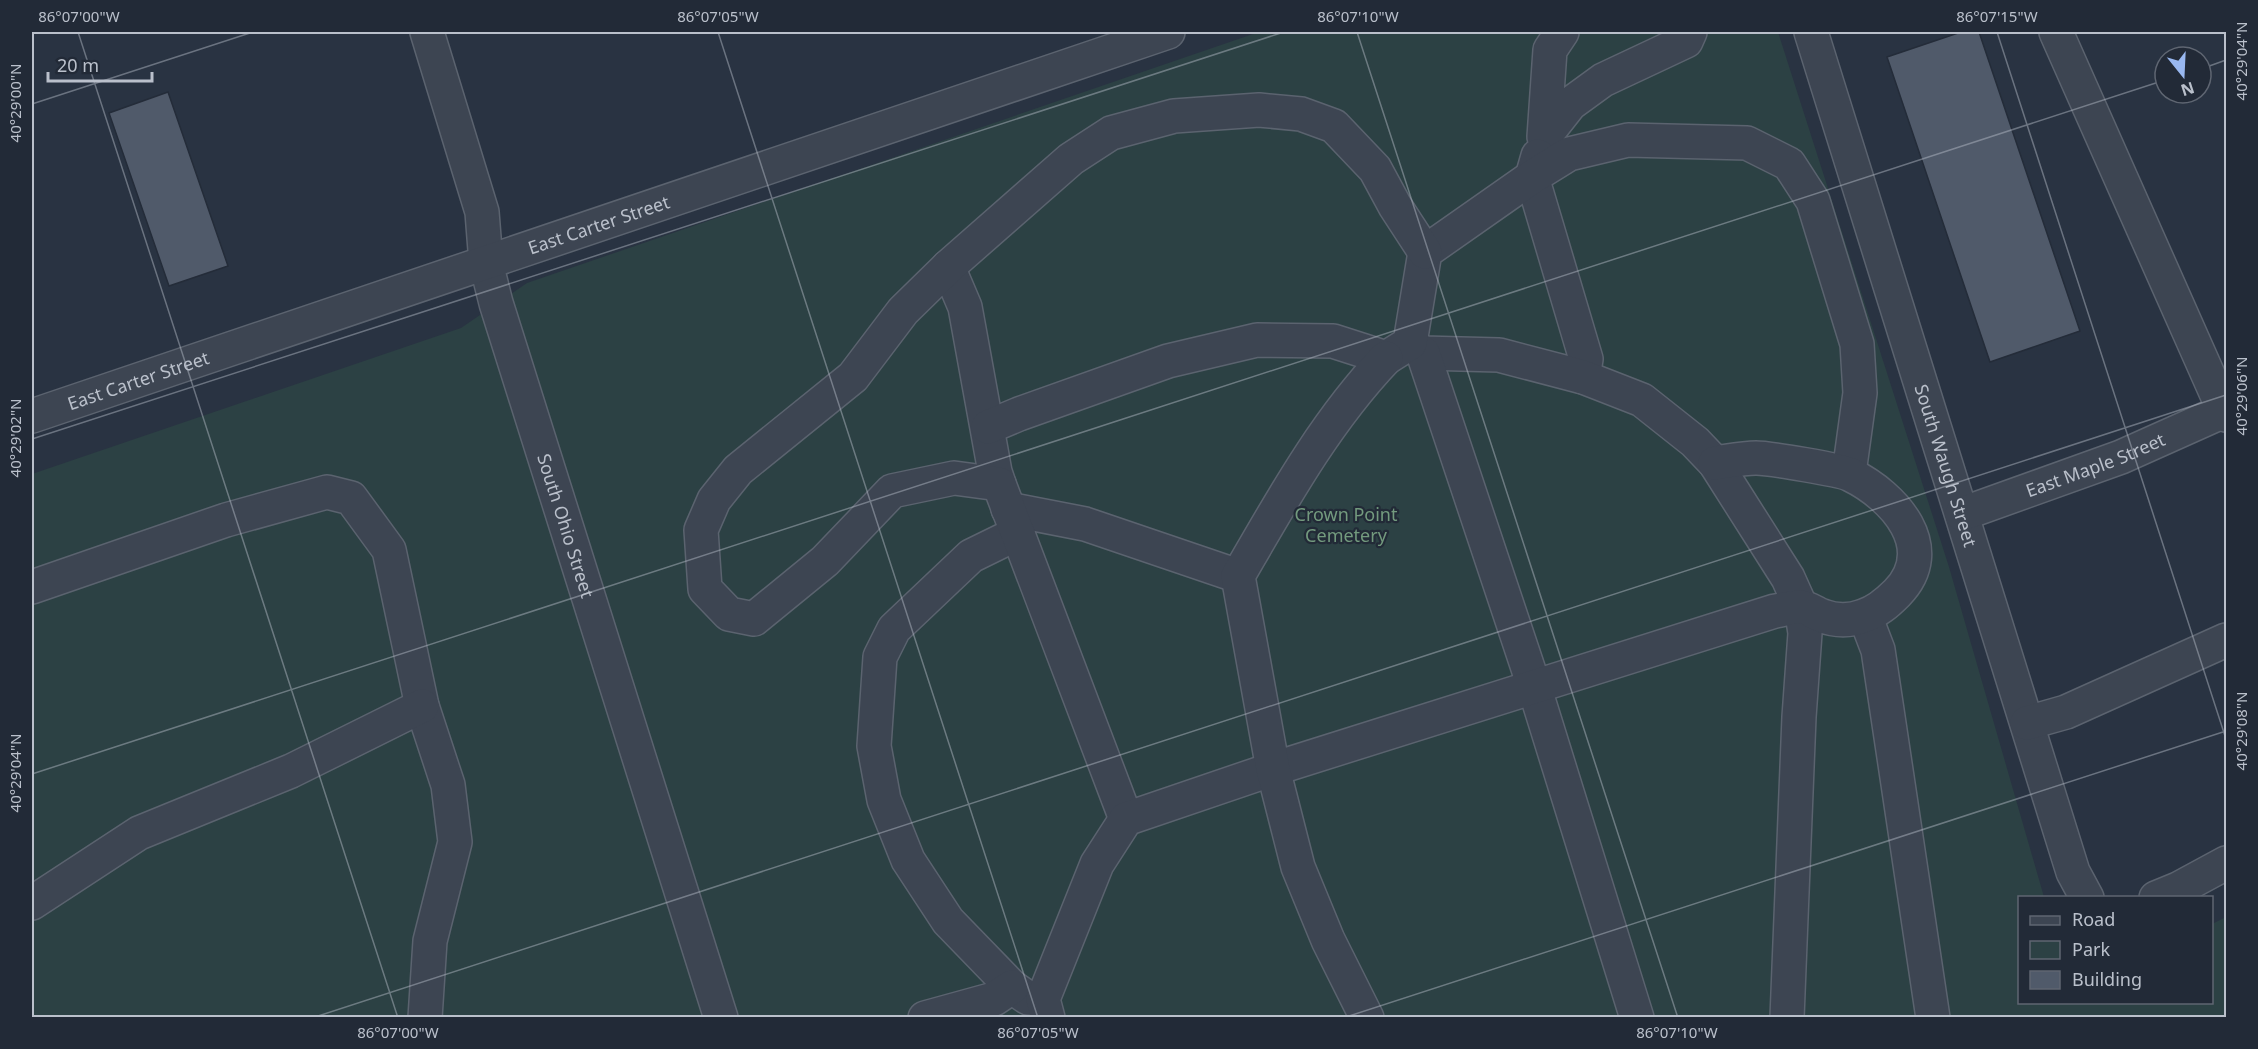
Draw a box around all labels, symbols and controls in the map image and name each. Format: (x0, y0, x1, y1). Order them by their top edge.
text: 86°07'00"W (38, 6, 120, 26)
text: 86°07'05"W (677, 6, 759, 26)
text: 86°07'10"W (1317, 6, 1399, 26)
text: 86°07'15"W (1956, 6, 2038, 26)
text: 40°29'04"N (2231, 22, 2251, 100)
scale bar (48, 45, 152, 83)
north arrow (2153, 45, 2213, 105)
text: 20 m (57, 53, 99, 77)
text: 40°29'00"N (5, 64, 25, 142)
text: N (2178, 77, 2197, 102)
street label: East Carter Street (525, 189, 673, 260)
street label: East Carter Street (64, 345, 212, 415)
text: 40°29'06"N (2231, 357, 2251, 435)
street label: South Waugh Street (1910, 381, 1983, 550)
text: 40°29'02"N (5, 399, 25, 477)
street label: East Maple Street (2022, 427, 2169, 502)
street label: South Ohio Street (532, 451, 600, 601)
park label: Crown Point Cemetery (1295, 502, 1398, 547)
text: 40°29'08"N (2231, 692, 2251, 770)
text: 40°29'04"N (5, 734, 25, 812)
legend (2018, 896, 2213, 1004)
text: Road (2072, 907, 2115, 931)
text: Park (2072, 937, 2110, 961)
text: Building (2072, 967, 2142, 991)
text: 86°07'00"W (357, 1022, 439, 1042)
text: 86°07'05"W (997, 1022, 1079, 1042)
text: 86°07'10"W (1636, 1022, 1718, 1042)

